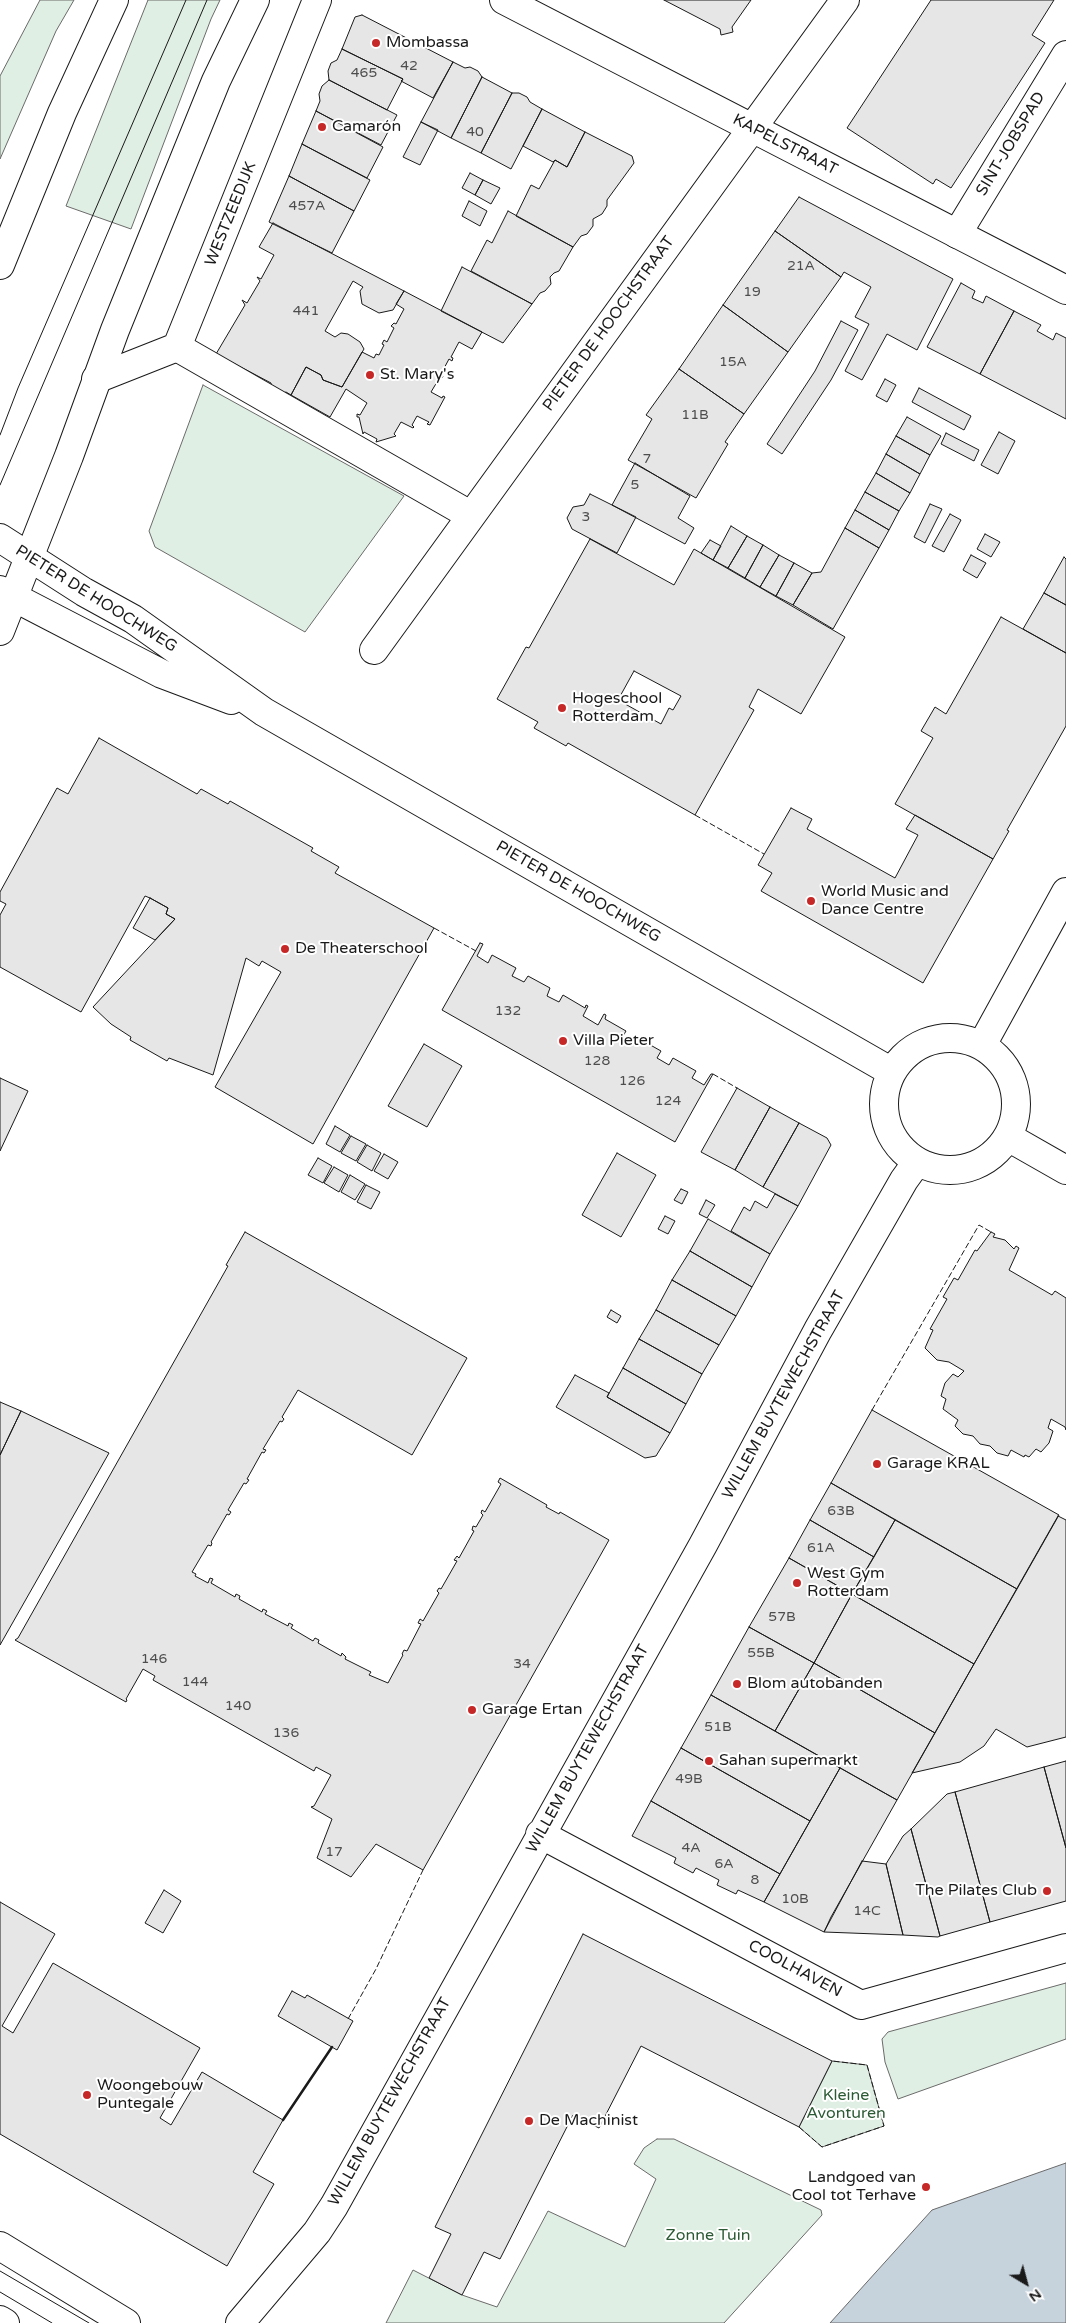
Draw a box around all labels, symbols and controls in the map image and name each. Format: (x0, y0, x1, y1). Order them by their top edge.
place label: Mombassa (386, 33, 469, 53)
marker: Mombassa (370, 37, 382, 49)
house number: 42 (400, 58, 418, 74)
house number: 465 (351, 65, 377, 81)
street label: SINT-JOBSPAD (972, 89, 1050, 199)
street label: KAPELSTRAAT (729, 110, 841, 180)
place label: Camarón (332, 117, 401, 137)
marker: Camarón (316, 121, 328, 133)
house number: 40 (466, 124, 484, 140)
street label: WESTZEEDIJK (201, 159, 261, 269)
house number: 457A (289, 198, 325, 214)
street label: PIETER DE HOOCHSTRAAT (539, 233, 679, 415)
house number: 21A (787, 258, 815, 274)
house number: 19 (743, 284, 761, 300)
house number: 441 (293, 303, 319, 319)
house number: 15A (719, 354, 747, 370)
place label: St. Mary's (380, 365, 454, 385)
marker: St. Mary's (364, 369, 376, 381)
house number: 11B (681, 407, 709, 423)
house number: 7 (643, 451, 651, 467)
house number: 5 (631, 477, 639, 493)
house number: 3 (582, 509, 590, 525)
street label: PIETER DE HOOCHWEG (12, 541, 180, 657)
place label: Hogeschool Rotterdam (572, 689, 662, 727)
marker: Hogeschool Rotterdam (556, 702, 568, 714)
street label: PIETER DE HOOCHWEG (492, 837, 664, 947)
place label: World Music and Dance Centre (821, 882, 949, 920)
marker: World Music and Dance Centre (805, 895, 817, 907)
place label: De Theaterschool (295, 939, 428, 959)
marker: De Theaterschool (279, 943, 291, 955)
house number: 132 (495, 1003, 521, 1019)
place label: Villa Pieter (573, 1031, 654, 1051)
marker: Villa Pieter (557, 1035, 569, 1047)
house number: 128 (584, 1053, 610, 1069)
house number: 126 (619, 1073, 645, 1089)
house number: 124 (655, 1093, 681, 1109)
street label: WILLEM BUYTEWECHSTRAAT (719, 1287, 849, 1503)
place label: Garage KRAL (887, 1454, 990, 1474)
marker: Garage KRAL (871, 1458, 883, 1470)
house number: 63B (827, 1503, 855, 1519)
house number: 61A (807, 1540, 835, 1556)
place label: West Gym Rotterdam (807, 1564, 889, 1602)
marker: West Gym Rotterdam (791, 1577, 803, 1589)
house number: 57B (768, 1609, 796, 1625)
street label: WILLEM BUYTEWECHSTRAAT (523, 1641, 653, 1857)
house number: 55B (747, 1645, 775, 1661)
house number: 146 (141, 1651, 167, 1667)
house number: 34 (513, 1656, 531, 1672)
house number: 144 (182, 1674, 208, 1690)
place label: Blom autobanden (747, 1674, 883, 1694)
marker: Blom autobanden (731, 1678, 743, 1690)
house number: 140 (225, 1698, 251, 1714)
place label: Garage Ertan (482, 1700, 583, 1720)
marker: Garage Ertan (466, 1704, 478, 1716)
house number: 51B (704, 1719, 732, 1735)
house number: 136 (273, 1725, 299, 1741)
place label: Sahan supermarkt (719, 1751, 858, 1771)
marker: Sahan supermarkt (703, 1755, 715, 1767)
house number: 49B (675, 1771, 703, 1787)
house number: 4A (681, 1840, 701, 1856)
house number: 17 (325, 1844, 343, 1860)
house number: 6A (714, 1856, 734, 1872)
house number: 8 (751, 1872, 759, 1888)
place label: The Pilates Club (915, 1881, 1037, 1901)
marker: The Pilates Club (1041, 1885, 1053, 1897)
house number: 10B (781, 1891, 809, 1907)
house number: 14C (853, 1903, 881, 1919)
street label: COOLHAVEN (745, 1936, 845, 2002)
street label: WILLEM BUYTEWECHSTRAAT (325, 1994, 455, 2210)
place label: Woongebouw Puntegale (97, 2076, 203, 2114)
park label: Kleine Avonturen (806, 2086, 886, 2124)
marker: Woongebouw Puntegale (81, 2089, 93, 2101)
place label: De Machinist (539, 2111, 638, 2131)
marker: De Machinist (523, 2115, 535, 2127)
place label: Landgoed van Cool tot Terhave (792, 2168, 916, 2206)
marker: Landgoed van Cool tot Terhave (920, 2181, 932, 2193)
park label: Zonne Tuin (666, 2226, 750, 2246)
north arrow (1001, 2258, 1051, 2308)
text: N (1026, 2285, 1045, 2306)

